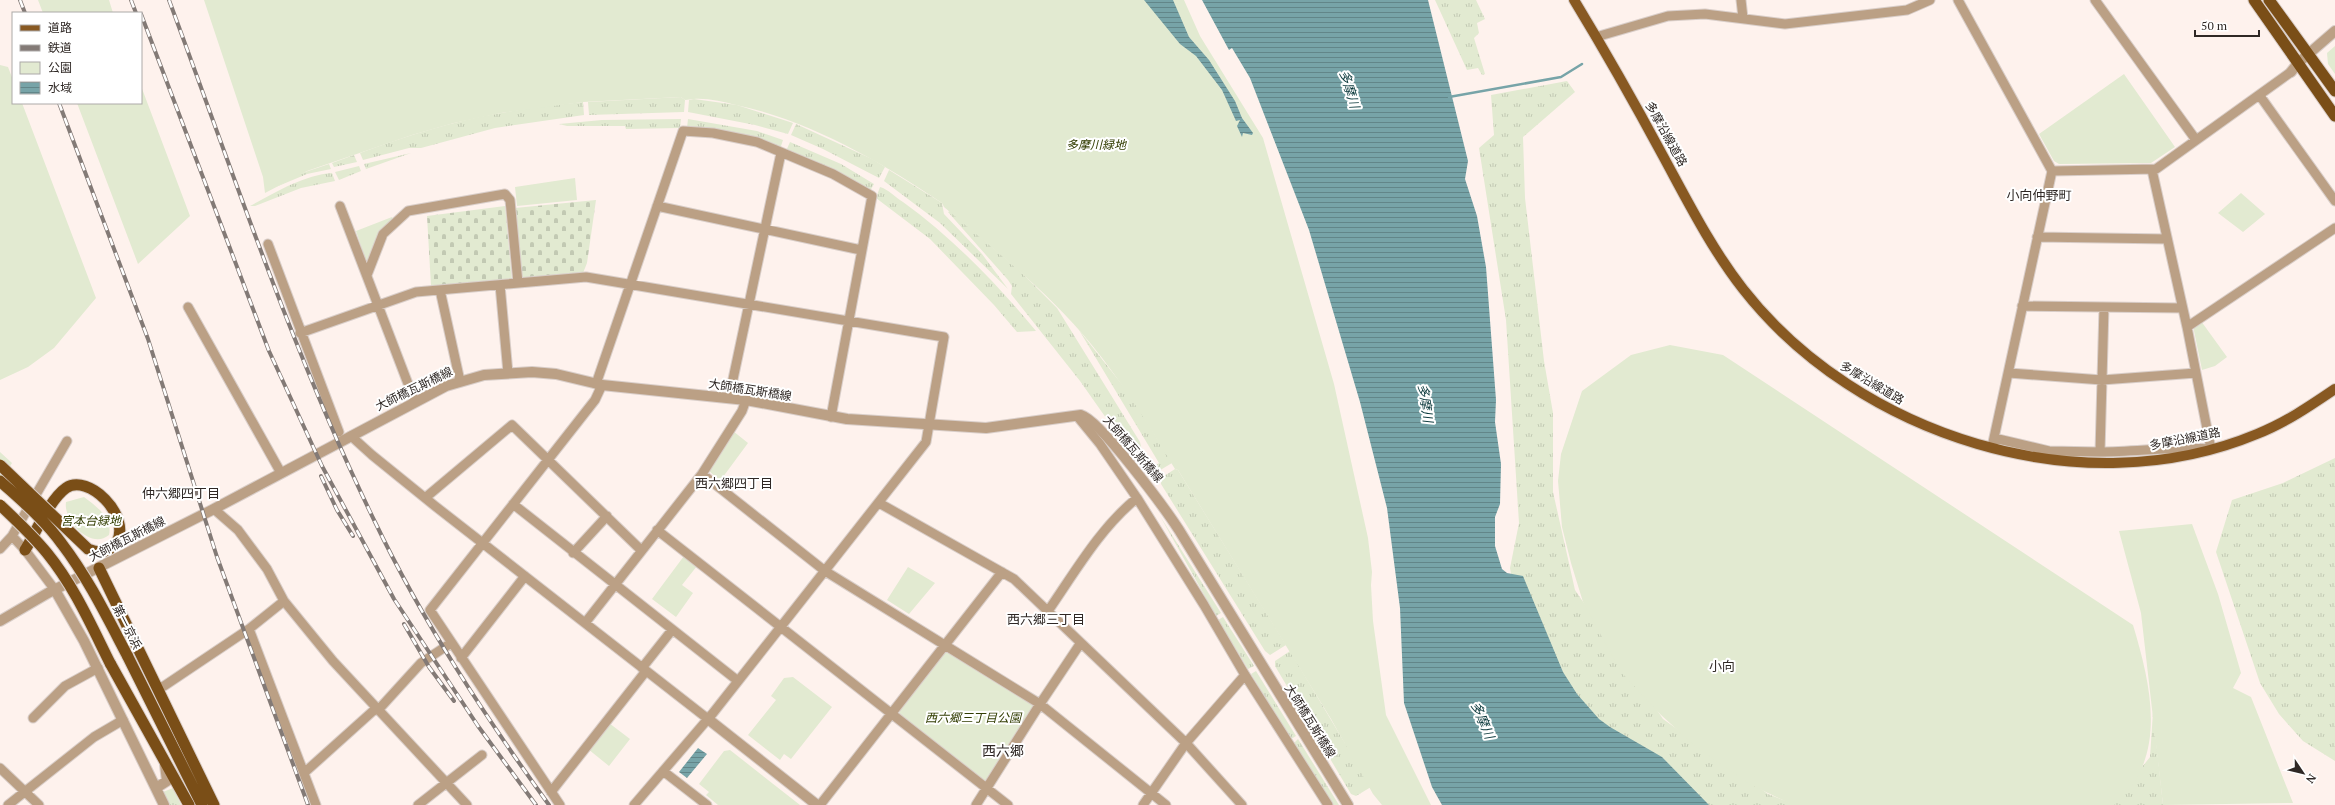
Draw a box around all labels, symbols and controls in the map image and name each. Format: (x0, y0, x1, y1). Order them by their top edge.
legend (12, 12, 142, 104)
scale bar (2195, 12, 2259, 38)
text: 50 m (2201, 18, 2228, 33)
text: 道路 (48, 20, 72, 35)
text: 鉄道 (48, 40, 72, 55)
text: 公園 (48, 60, 72, 75)
water label: 多摩川 (1336, 68, 1365, 112)
text: 水域 (48, 80, 72, 95)
street label: 多摩沿線道路 (1642, 99, 1690, 169)
park label: 多摩川緑地 (1066, 137, 1128, 152)
district label: 小向仲野町 (2006, 186, 2072, 204)
street label: 多摩沿線道路 (1838, 358, 1907, 408)
street label: 大師橋瓦斯橋線 (373, 363, 455, 414)
street label: 大師橋瓦斯橋線 (707, 376, 793, 403)
water label: 多摩川 (1414, 382, 1438, 426)
street label: 大師橋瓦斯橋線 (1100, 412, 1167, 485)
street label: 多摩沿線道路 (2148, 424, 2222, 453)
district label: 西六郷四丁目 (695, 474, 773, 492)
district label: 仲六郷四丁目 (142, 484, 220, 502)
park label: 宮本台緑地 (61, 513, 123, 528)
street label: 大師橋瓦斯橋線 (86, 513, 168, 564)
street label: 第一京浜 (110, 602, 145, 652)
district label: 西六郷三丁目 (1007, 610, 1085, 628)
district label: 小向 (1709, 657, 1735, 675)
street label: 大師橋瓦斯橋線 (1282, 681, 1339, 760)
water label: 多摩川 (1467, 699, 1500, 743)
park label: 西六郷三丁目公園 (925, 710, 1023, 725)
district label: 西六郷 (982, 741, 1024, 760)
north arrow (2283, 753, 2323, 793)
text: N (2303, 771, 2319, 787)

